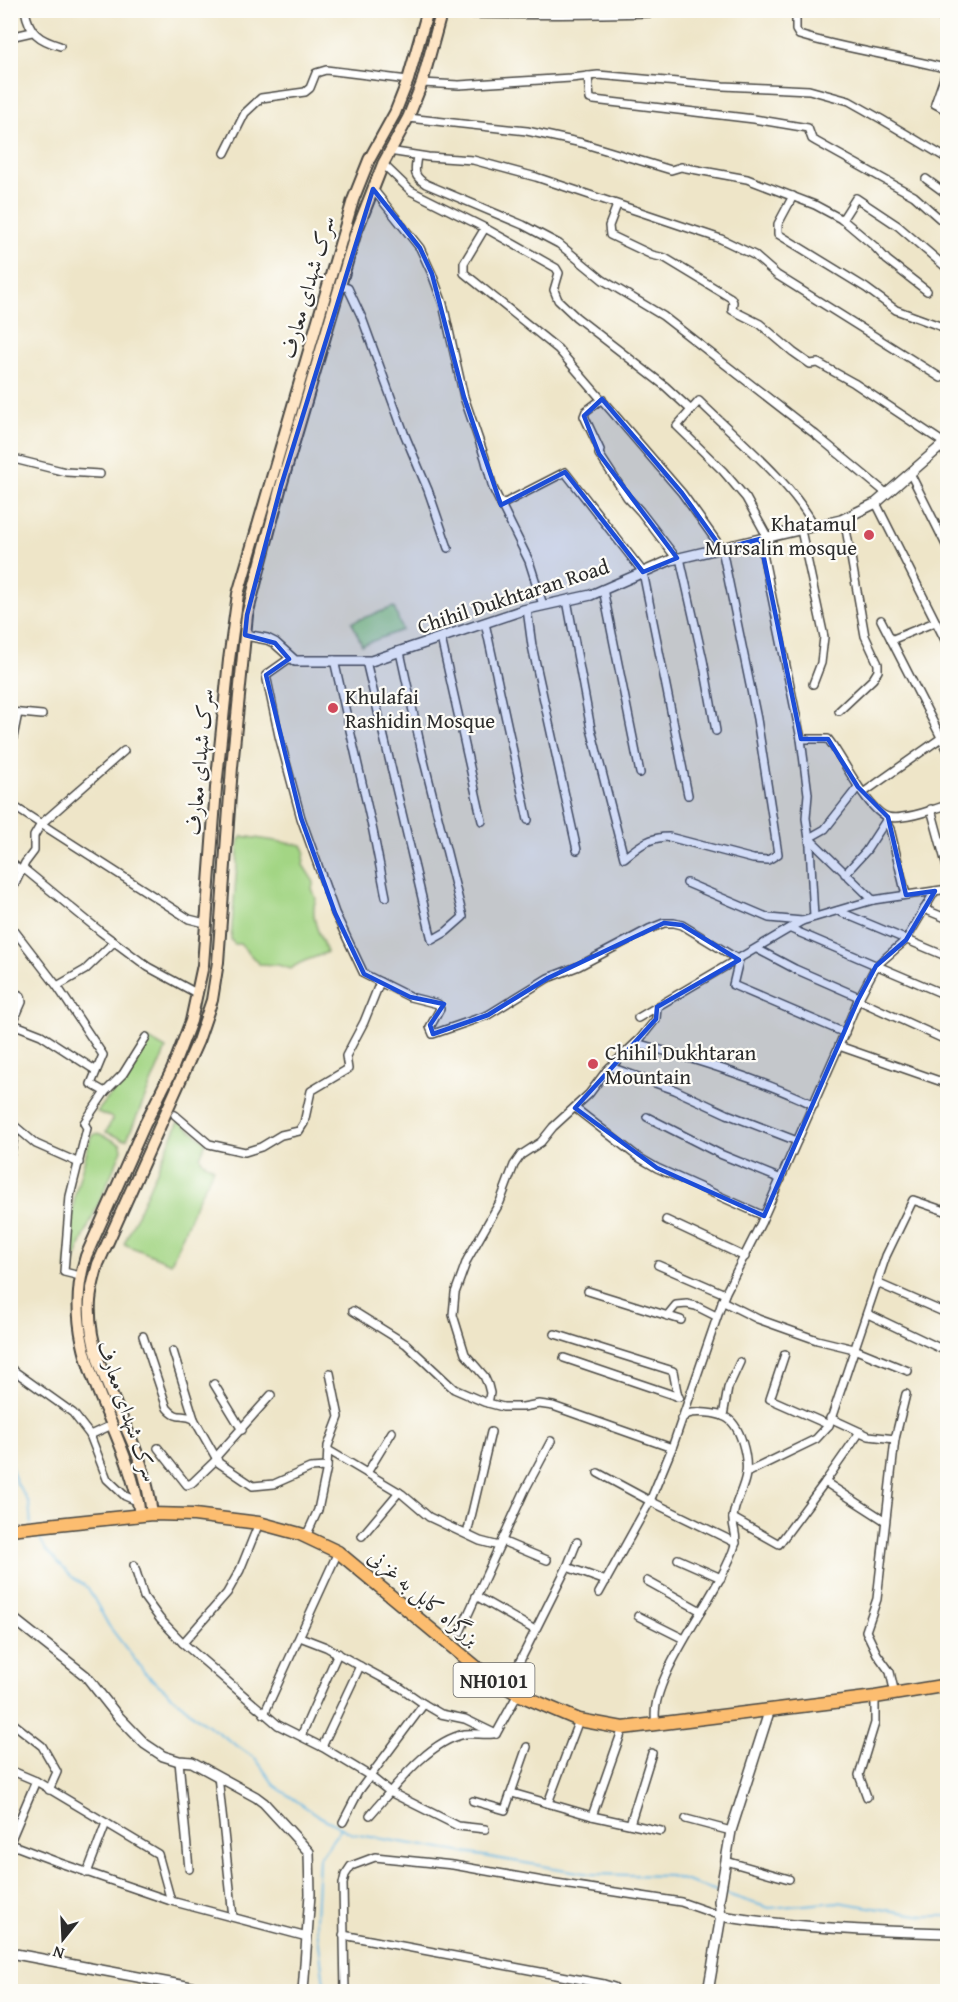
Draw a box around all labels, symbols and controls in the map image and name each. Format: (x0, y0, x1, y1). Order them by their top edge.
street label: سرک شهدای معارف (272, 212, 342, 362)
place label: Khatamul Mursalin mosque (705, 508, 857, 563)
marker: Khatamul Mursalin mosque (862, 528, 876, 542)
street label: Chihil Dukhtaran Road (413, 550, 614, 642)
place label: Khulafai Rashidin Mosque (345, 681, 495, 736)
street label: سرک شهدای معارف (177, 687, 221, 837)
marker: Khulafai Rashidin Mosque (326, 701, 340, 715)
place label: Chihil Dukhtaran Mountain (605, 1037, 757, 1092)
marker: Chihil Dukhtaran Mountain (586, 1057, 600, 1071)
street label: سرک شهدای معارف (89, 1336, 167, 1486)
street label: بزرگراه کابل به غزنی (361, 1541, 487, 1653)
road number: NH0101 (454, 1663, 534, 1697)
north arrow (33, 1909, 93, 1969)
text: N (49, 1940, 67, 1966)

